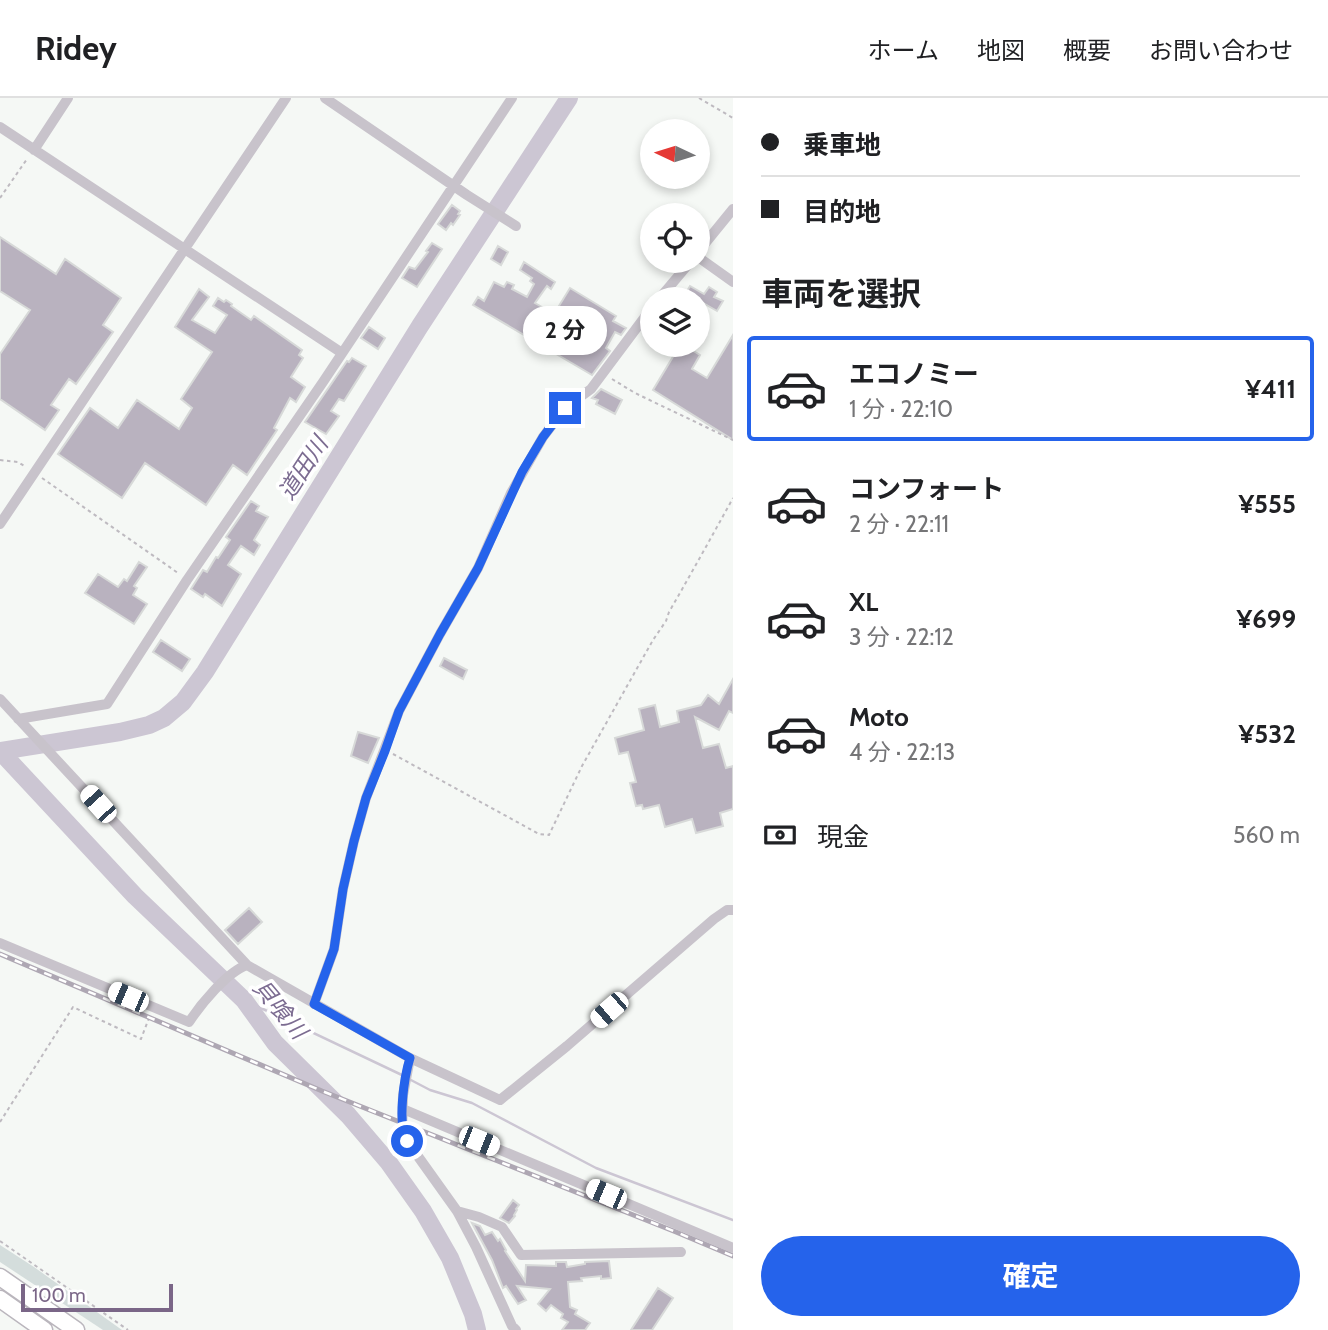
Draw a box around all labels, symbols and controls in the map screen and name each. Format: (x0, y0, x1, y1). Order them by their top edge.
text: Ridey (35, 28, 117, 68)
text: ホーム (868, 36, 939, 65)
text: 地図 (977, 36, 1025, 65)
text: 概要 (1063, 36, 1111, 65)
text: お問い合わせ (1149, 36, 1293, 65)
north arrow (640, 119, 710, 189)
map controls (640, 119, 710, 357)
text: 乗車地 (803, 129, 881, 161)
text: 目的地 (803, 196, 881, 228)
button: locate (640, 203, 710, 273)
text: 車両を選択 (761, 274, 921, 313)
button: layers (640, 287, 710, 357)
callout: 2 分 (523, 306, 607, 356)
text: 2 分 (545, 316, 585, 344)
icon: car (765, 357, 828, 420)
text: エコノミー (849, 358, 979, 390)
text: ¥411 (1245, 373, 1296, 405)
route end (549, 392, 581, 424)
text: 1 分 · 22:10 (849, 395, 953, 423)
water label: 道田川 (272, 429, 335, 505)
icon: car (765, 472, 828, 535)
text: コンフォート (849, 473, 1004, 505)
text: ¥555 (1238, 488, 1296, 520)
text: 2 分 · 22:11 (849, 510, 949, 538)
text: XL (849, 586, 878, 618)
icon: car (765, 587, 828, 650)
text: ¥699 (1236, 603, 1296, 635)
text: 3 分 · 22:12 (849, 623, 954, 651)
text: Moto (849, 701, 909, 733)
icon: car (765, 702, 828, 765)
text: ¥532 (1239, 718, 1296, 750)
text: 4 分 · 22:13 (849, 738, 955, 766)
car (77, 781, 120, 827)
icon: cash (761, 816, 799, 854)
text: 現金 (817, 821, 869, 853)
text: 560 m (1233, 821, 1300, 849)
water label: 貝喰川 (247, 974, 315, 1047)
car (105, 979, 152, 1015)
car (587, 988, 632, 1032)
car (456, 1123, 503, 1159)
route start (391, 1125, 423, 1157)
car (583, 1176, 630, 1212)
button: 確定 (761, 1236, 1300, 1316)
scale bar (21, 1281, 173, 1313)
text: 100 m (32, 1284, 86, 1307)

